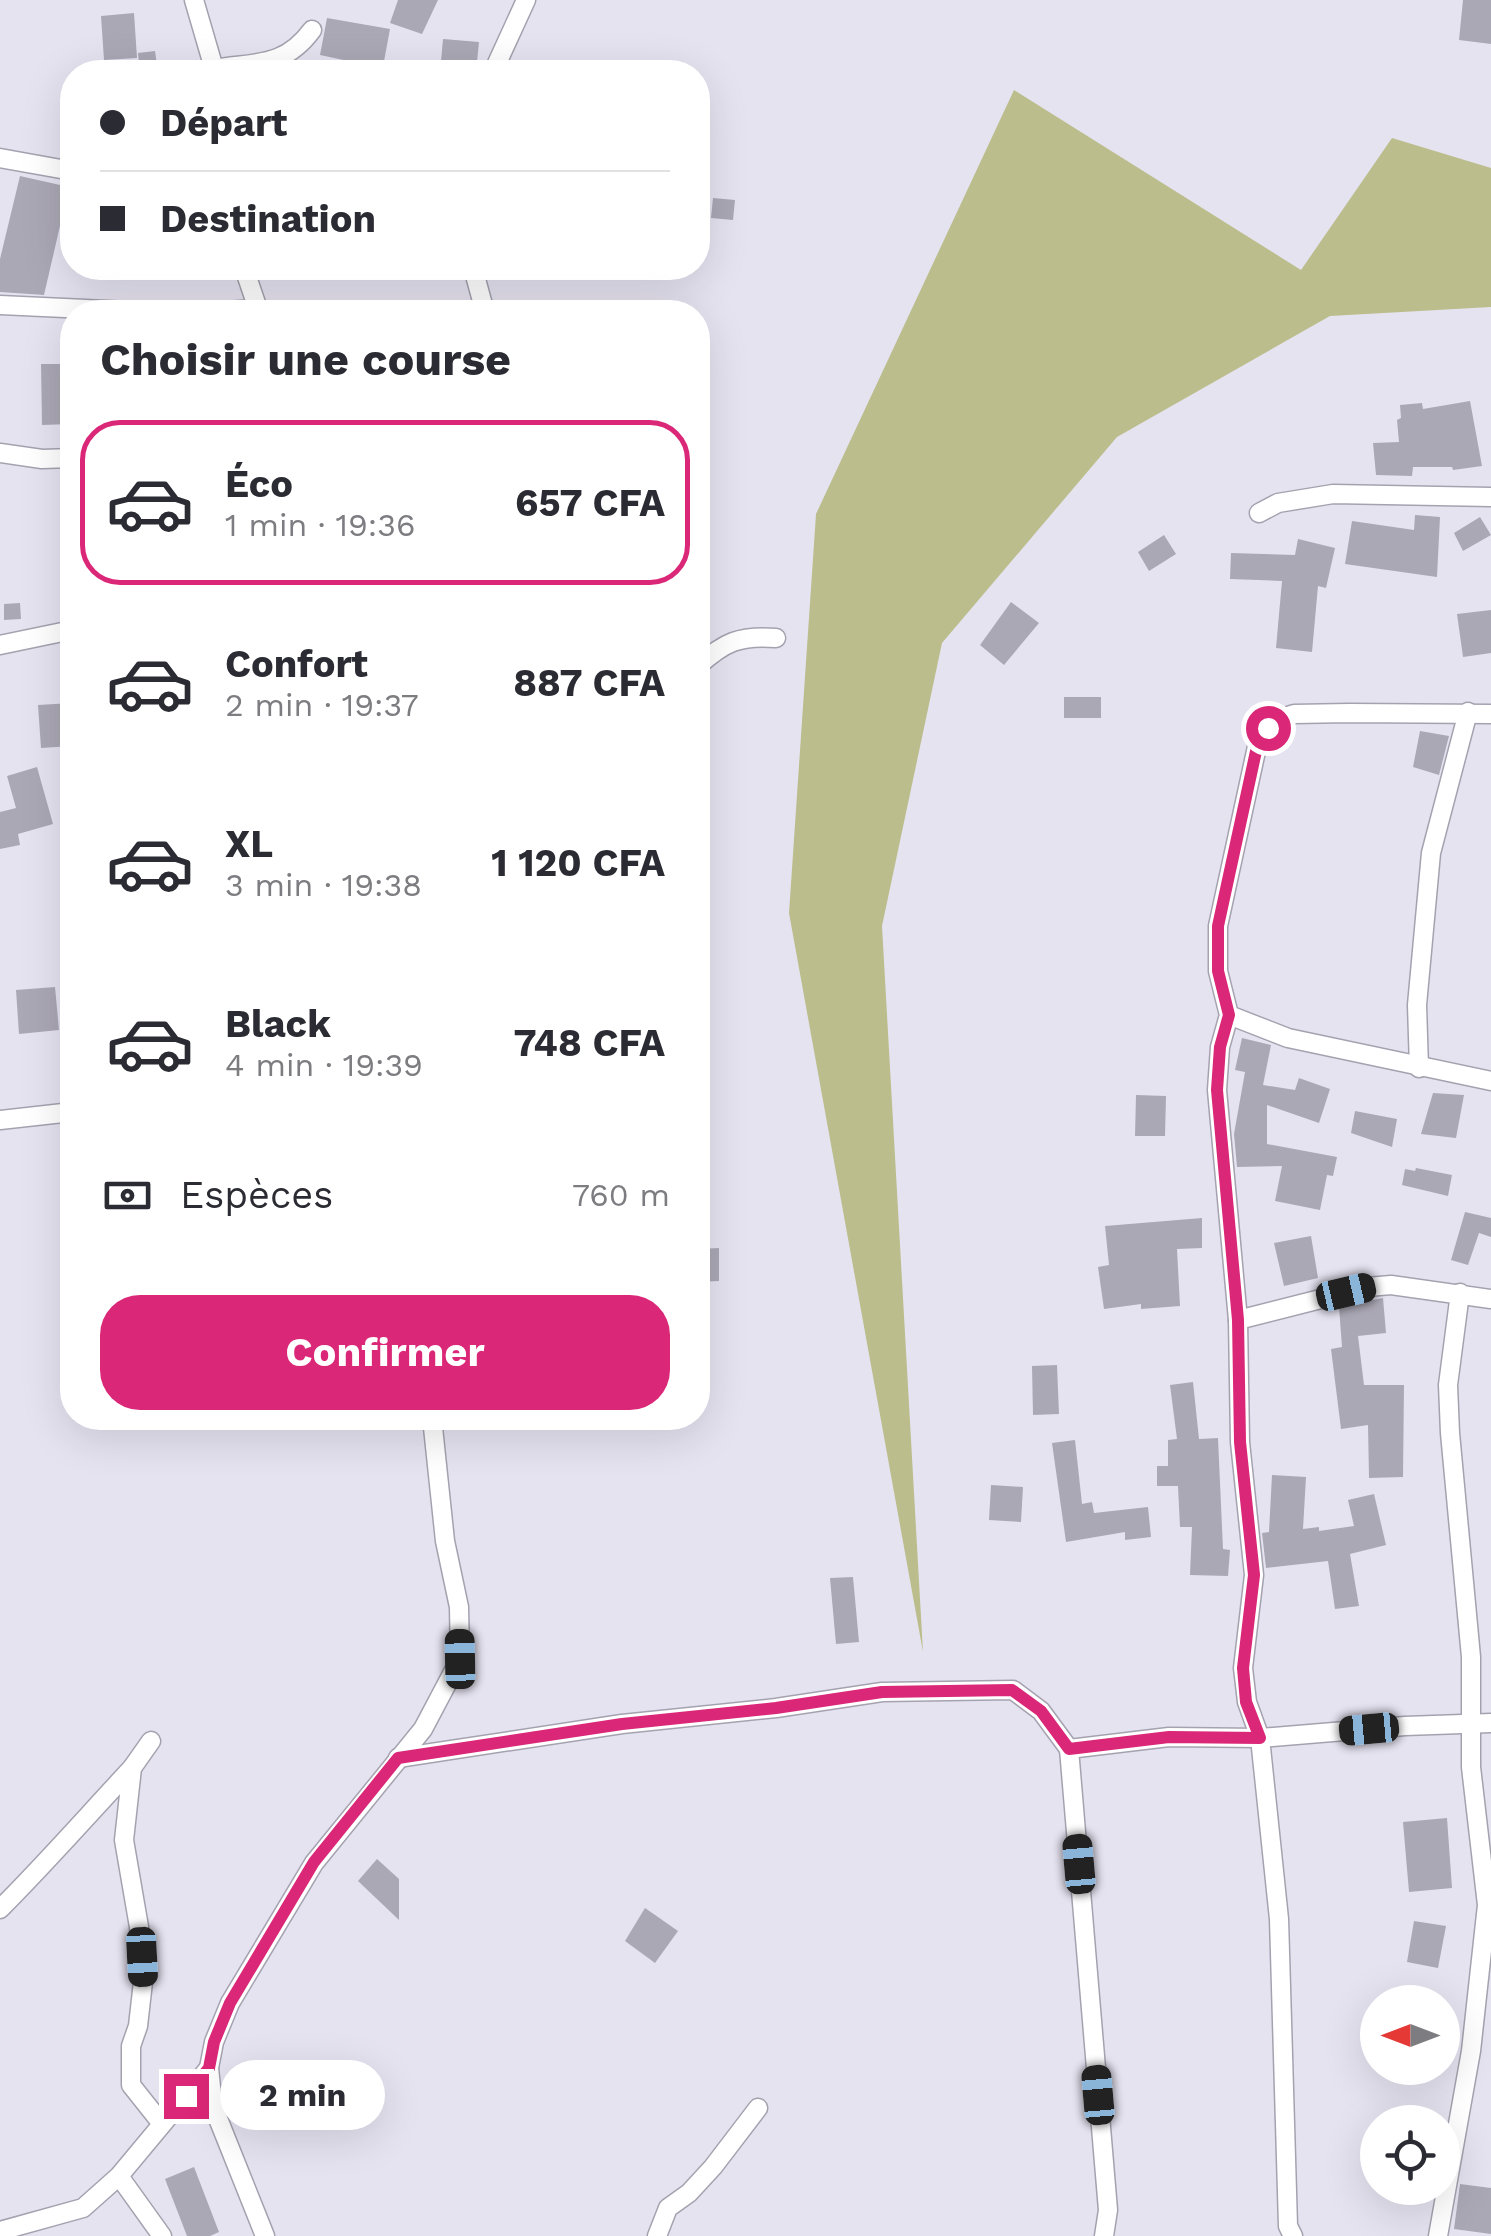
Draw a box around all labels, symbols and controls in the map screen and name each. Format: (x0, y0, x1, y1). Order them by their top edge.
text: Départ (160, 101, 287, 145)
text: Destination (160, 197, 376, 241)
text: Choisir une course (100, 333, 511, 386)
icon: car (105, 458, 195, 548)
text: Éco (225, 462, 293, 506)
text: 657 CFA (515, 481, 665, 525)
text: 1 min · 19:36 (225, 506, 415, 544)
icon: car (105, 638, 195, 728)
text: Confort (225, 642, 368, 686)
text: 887 CFA (513, 661, 665, 705)
text: 2 min · 19:37 (225, 686, 419, 724)
route start (1246, 706, 1291, 751)
icon: car (105, 818, 195, 908)
text: XL (225, 822, 273, 866)
text: 1 120 CFA (491, 841, 665, 885)
text: 3 min · 19:38 (225, 866, 422, 904)
icon: car (105, 998, 195, 1088)
text: Black (225, 1002, 331, 1046)
text: 748 CFA (513, 1021, 665, 1065)
text: 4 min · 19:39 (225, 1046, 423, 1084)
icon: cash (100, 1168, 155, 1223)
text: Espèces (180, 1173, 333, 1217)
text: 760 m (572, 1176, 670, 1214)
car (1313, 1271, 1379, 1313)
button: Confirmer (100, 1295, 670, 1410)
car (444, 1629, 476, 1689)
car (1338, 1711, 1400, 1747)
car (1061, 1833, 1097, 1895)
car (125, 1926, 159, 1988)
north arrow (1360, 1985, 1460, 2085)
map controls (1360, 1985, 1460, 2205)
callout: 2 min (221, 2061, 386, 2131)
car (1080, 2064, 1116, 2126)
route end (164, 2074, 209, 2119)
text: 2 min (259, 2076, 346, 2114)
button: locate (1360, 2105, 1460, 2205)

